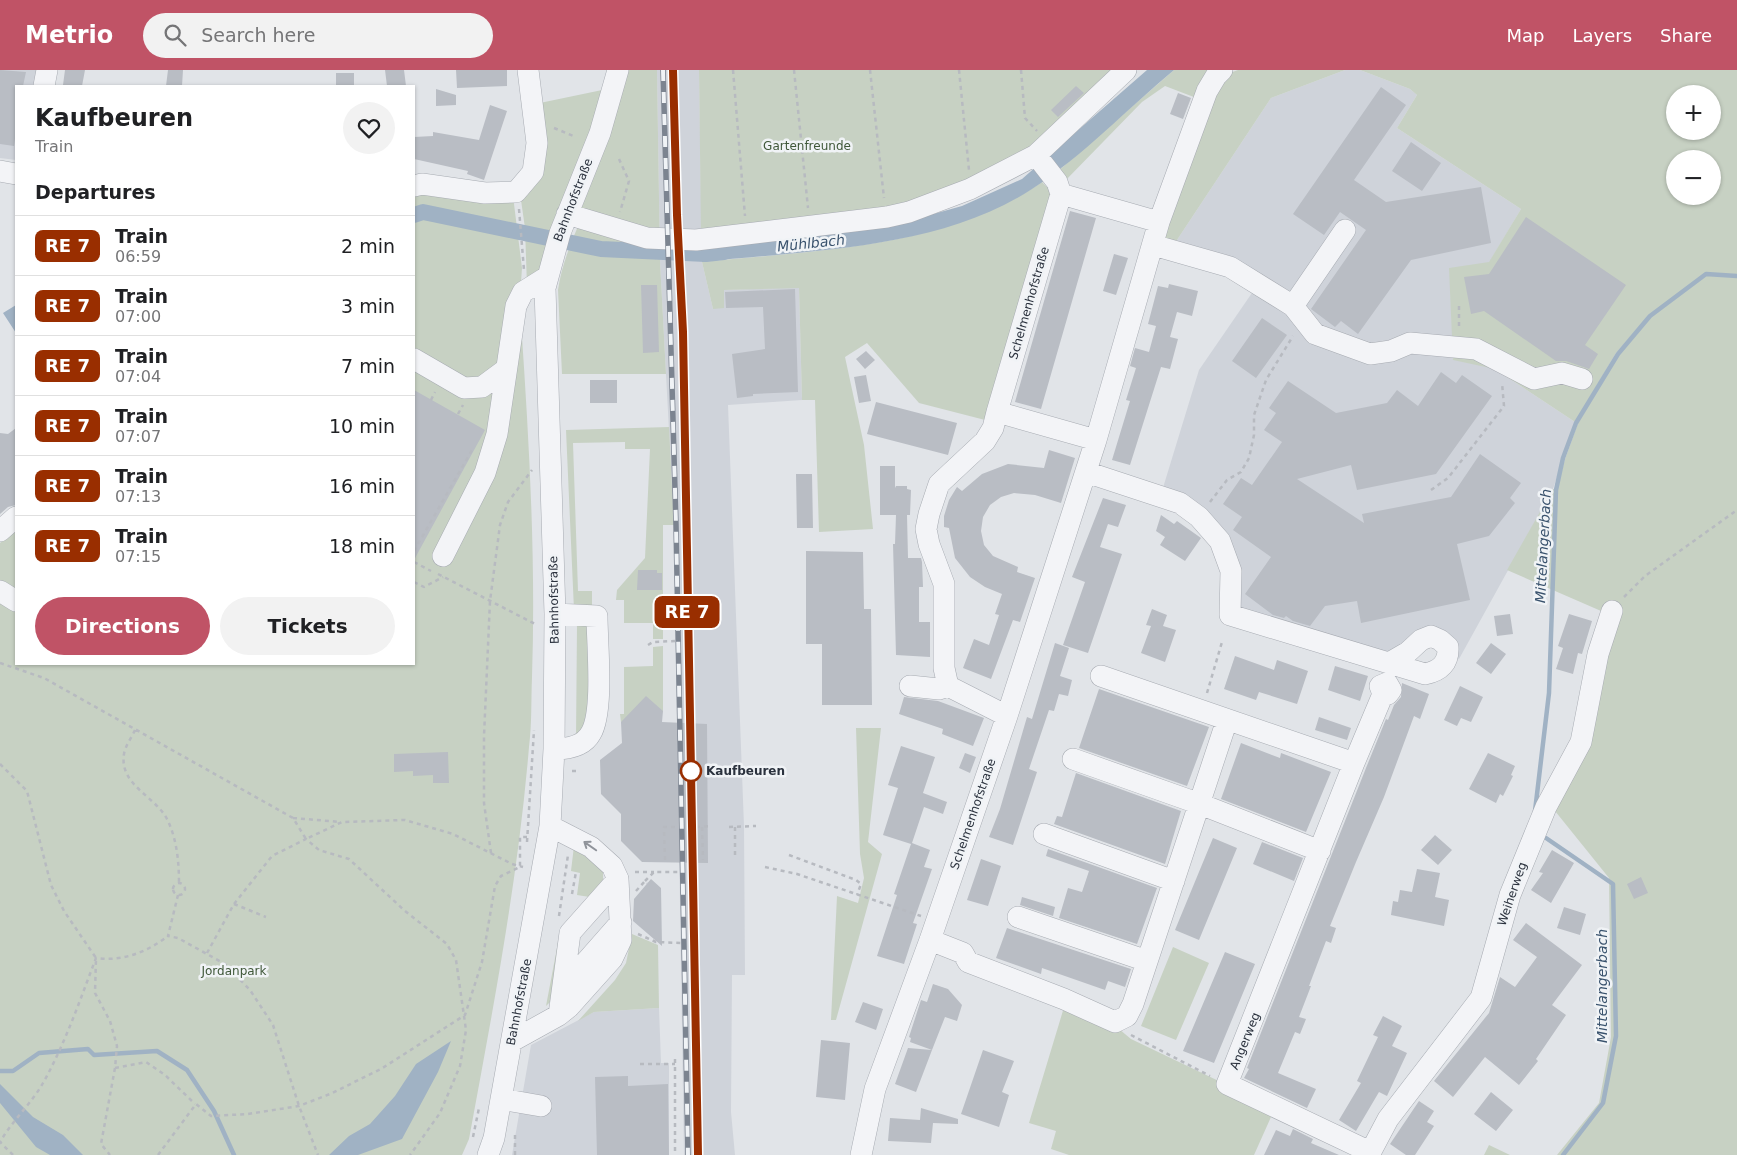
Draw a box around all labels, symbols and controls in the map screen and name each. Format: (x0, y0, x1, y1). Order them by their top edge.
search box (143, 13, 493, 58)
text: Metrio (25, 21, 113, 49)
icon: search (161, 21, 189, 49)
text: Search here (201, 24, 315, 46)
text: Map (1506, 25, 1544, 46)
text: Layers (1572, 25, 1632, 46)
text: Share (1660, 25, 1712, 46)
map controls (1666, 85, 1721, 205)
button: + (1666, 85, 1721, 140)
button: heart (343, 102, 395, 154)
text: Kaufbeuren (35, 104, 193, 132)
text: Train (35, 137, 73, 156)
park label: Gartenfreunde (763, 139, 851, 153)
button: − (1666, 150, 1721, 205)
street label: Bahnhofstraße (551, 156, 595, 244)
text: Departures (35, 181, 156, 203)
text: Train (115, 225, 168, 247)
water label: Mühlbach (776, 232, 846, 254)
text: RE 7 (45, 235, 90, 256)
text: 2 min (341, 235, 395, 257)
street label: Schelmenhofstraße (1006, 245, 1052, 361)
text: 06:59 (115, 247, 161, 266)
text: Train (115, 285, 168, 307)
text: RE 7 (45, 295, 90, 316)
text: 3 min (341, 295, 395, 317)
text: 07:00 (115, 307, 161, 326)
text: Train (115, 345, 168, 367)
text: RE 7 (45, 355, 90, 376)
text: 7 min (341, 355, 395, 377)
text: 07:04 (115, 367, 161, 386)
text: Train (115, 405, 168, 427)
text: RE 7 (45, 415, 90, 436)
text: 10 min (329, 415, 395, 437)
text: 07:07 (115, 427, 161, 446)
text: Train (115, 465, 168, 487)
text: RE 7 (45, 475, 90, 496)
text: 16 min (329, 475, 395, 497)
text: 07:13 (115, 487, 161, 506)
water label: Mittelangerbach (1532, 489, 1554, 603)
text: Train (115, 525, 168, 547)
text: RE 7 (45, 535, 90, 556)
text: 18 min (329, 535, 395, 557)
text: 07:15 (115, 547, 161, 566)
street label: Bahnhofstraße (546, 556, 562, 644)
line badge: RE 7 (652, 596, 722, 628)
button: Directions (35, 597, 210, 655)
button: Tickets (220, 597, 395, 655)
text: RE 7 (665, 601, 709, 622)
street label: Schelmenhofstraße (947, 757, 999, 871)
marker: Kaufbeuren (680, 760, 702, 782)
place label: Kaufbeuren (706, 764, 785, 778)
one-way arrow (583, 841, 597, 851)
street label: Weiherweg (1495, 860, 1529, 928)
water label: Mittelangerbach (1594, 929, 1610, 1043)
street label: Bahnhofstraße (504, 957, 534, 1047)
park label: Jordanpark (200, 964, 267, 978)
street label: Angerweg (1227, 1010, 1263, 1072)

